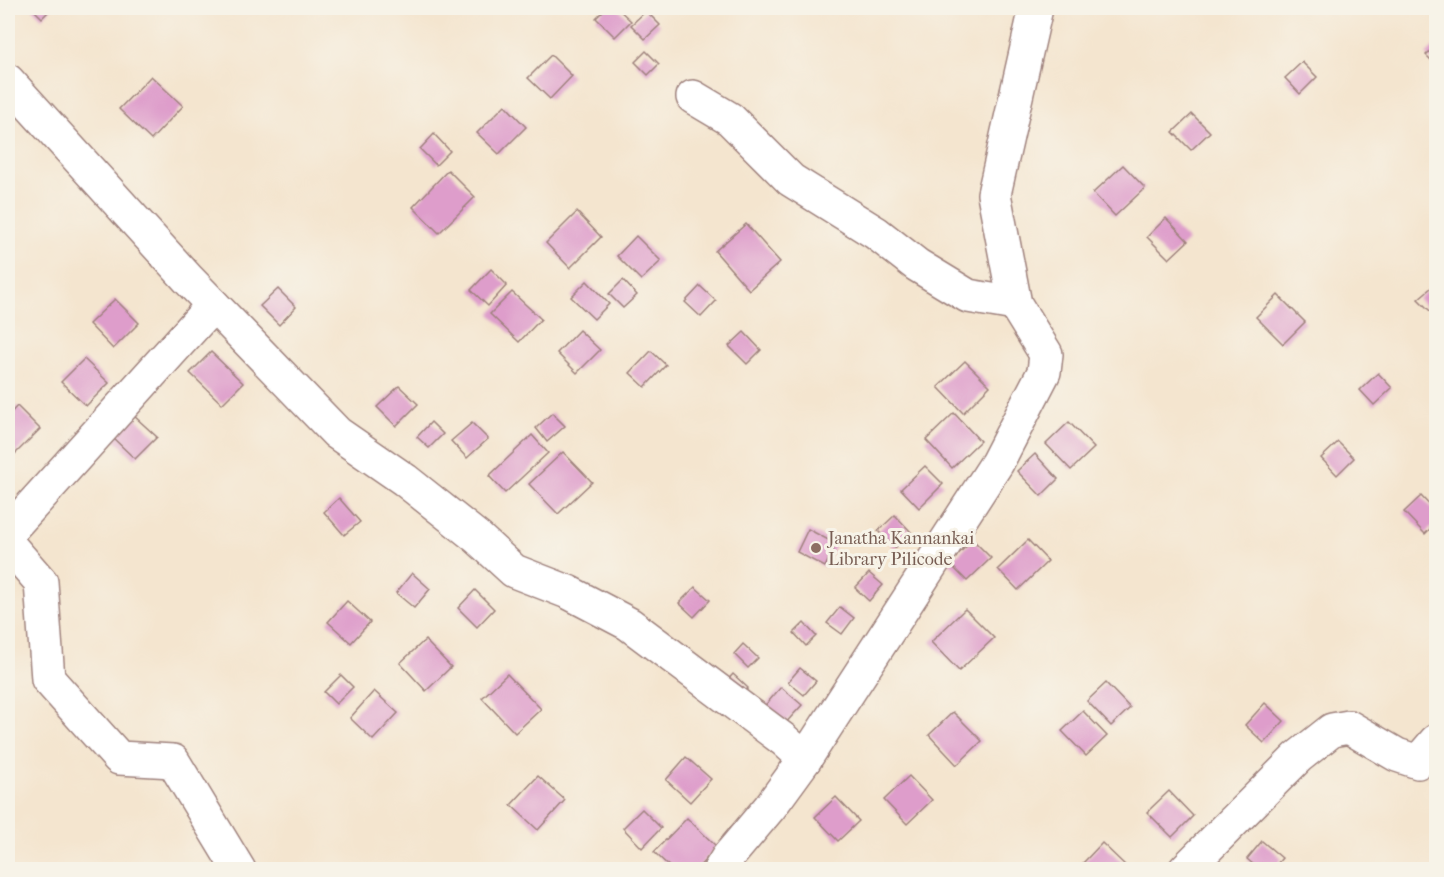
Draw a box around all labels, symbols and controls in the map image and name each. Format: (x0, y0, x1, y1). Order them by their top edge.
place label: Janatha Kannankai Library Pilicode (826, 528, 975, 570)
marker: Janatha Kannankai Library Pilicode (809, 541, 823, 555)

